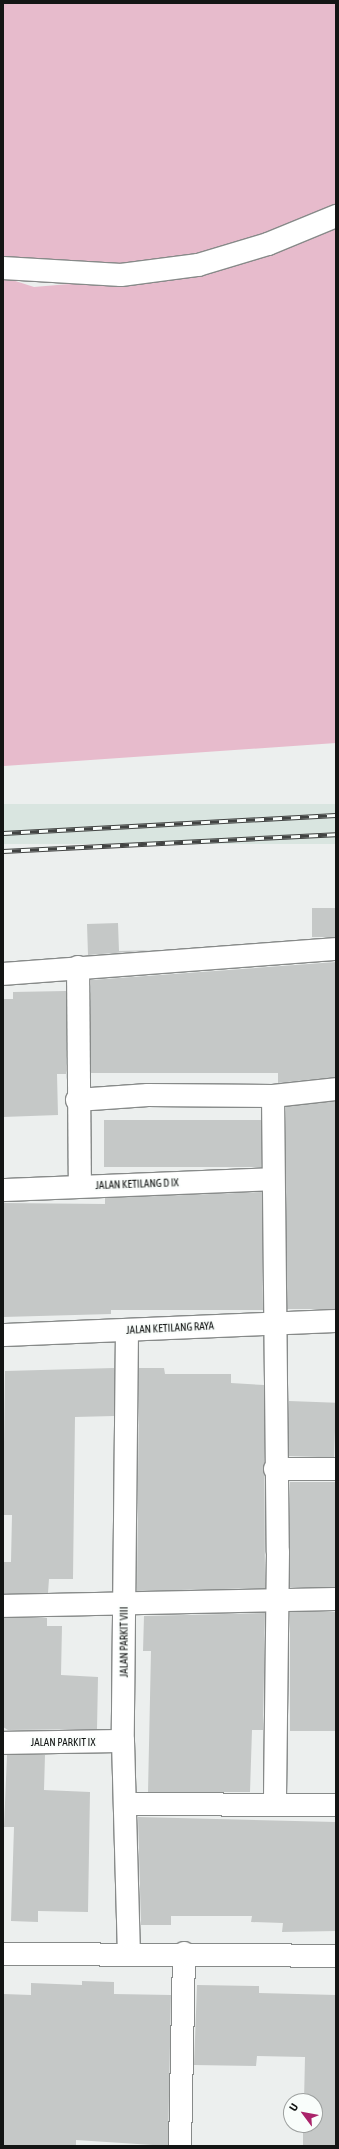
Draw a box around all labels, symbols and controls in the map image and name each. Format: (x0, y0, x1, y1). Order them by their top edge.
street label: JALAN KETILANG D IX (95, 1176, 179, 1192)
street label: JALAN KETILANG RAYA (126, 1319, 214, 1337)
street label: JALAN PARKIT VIII (117, 1607, 131, 1677)
street label: JALAN PARKIT IX (31, 1735, 95, 1749)
north arrow (283, 2093, 323, 2133)
text: U (287, 2101, 300, 2113)

